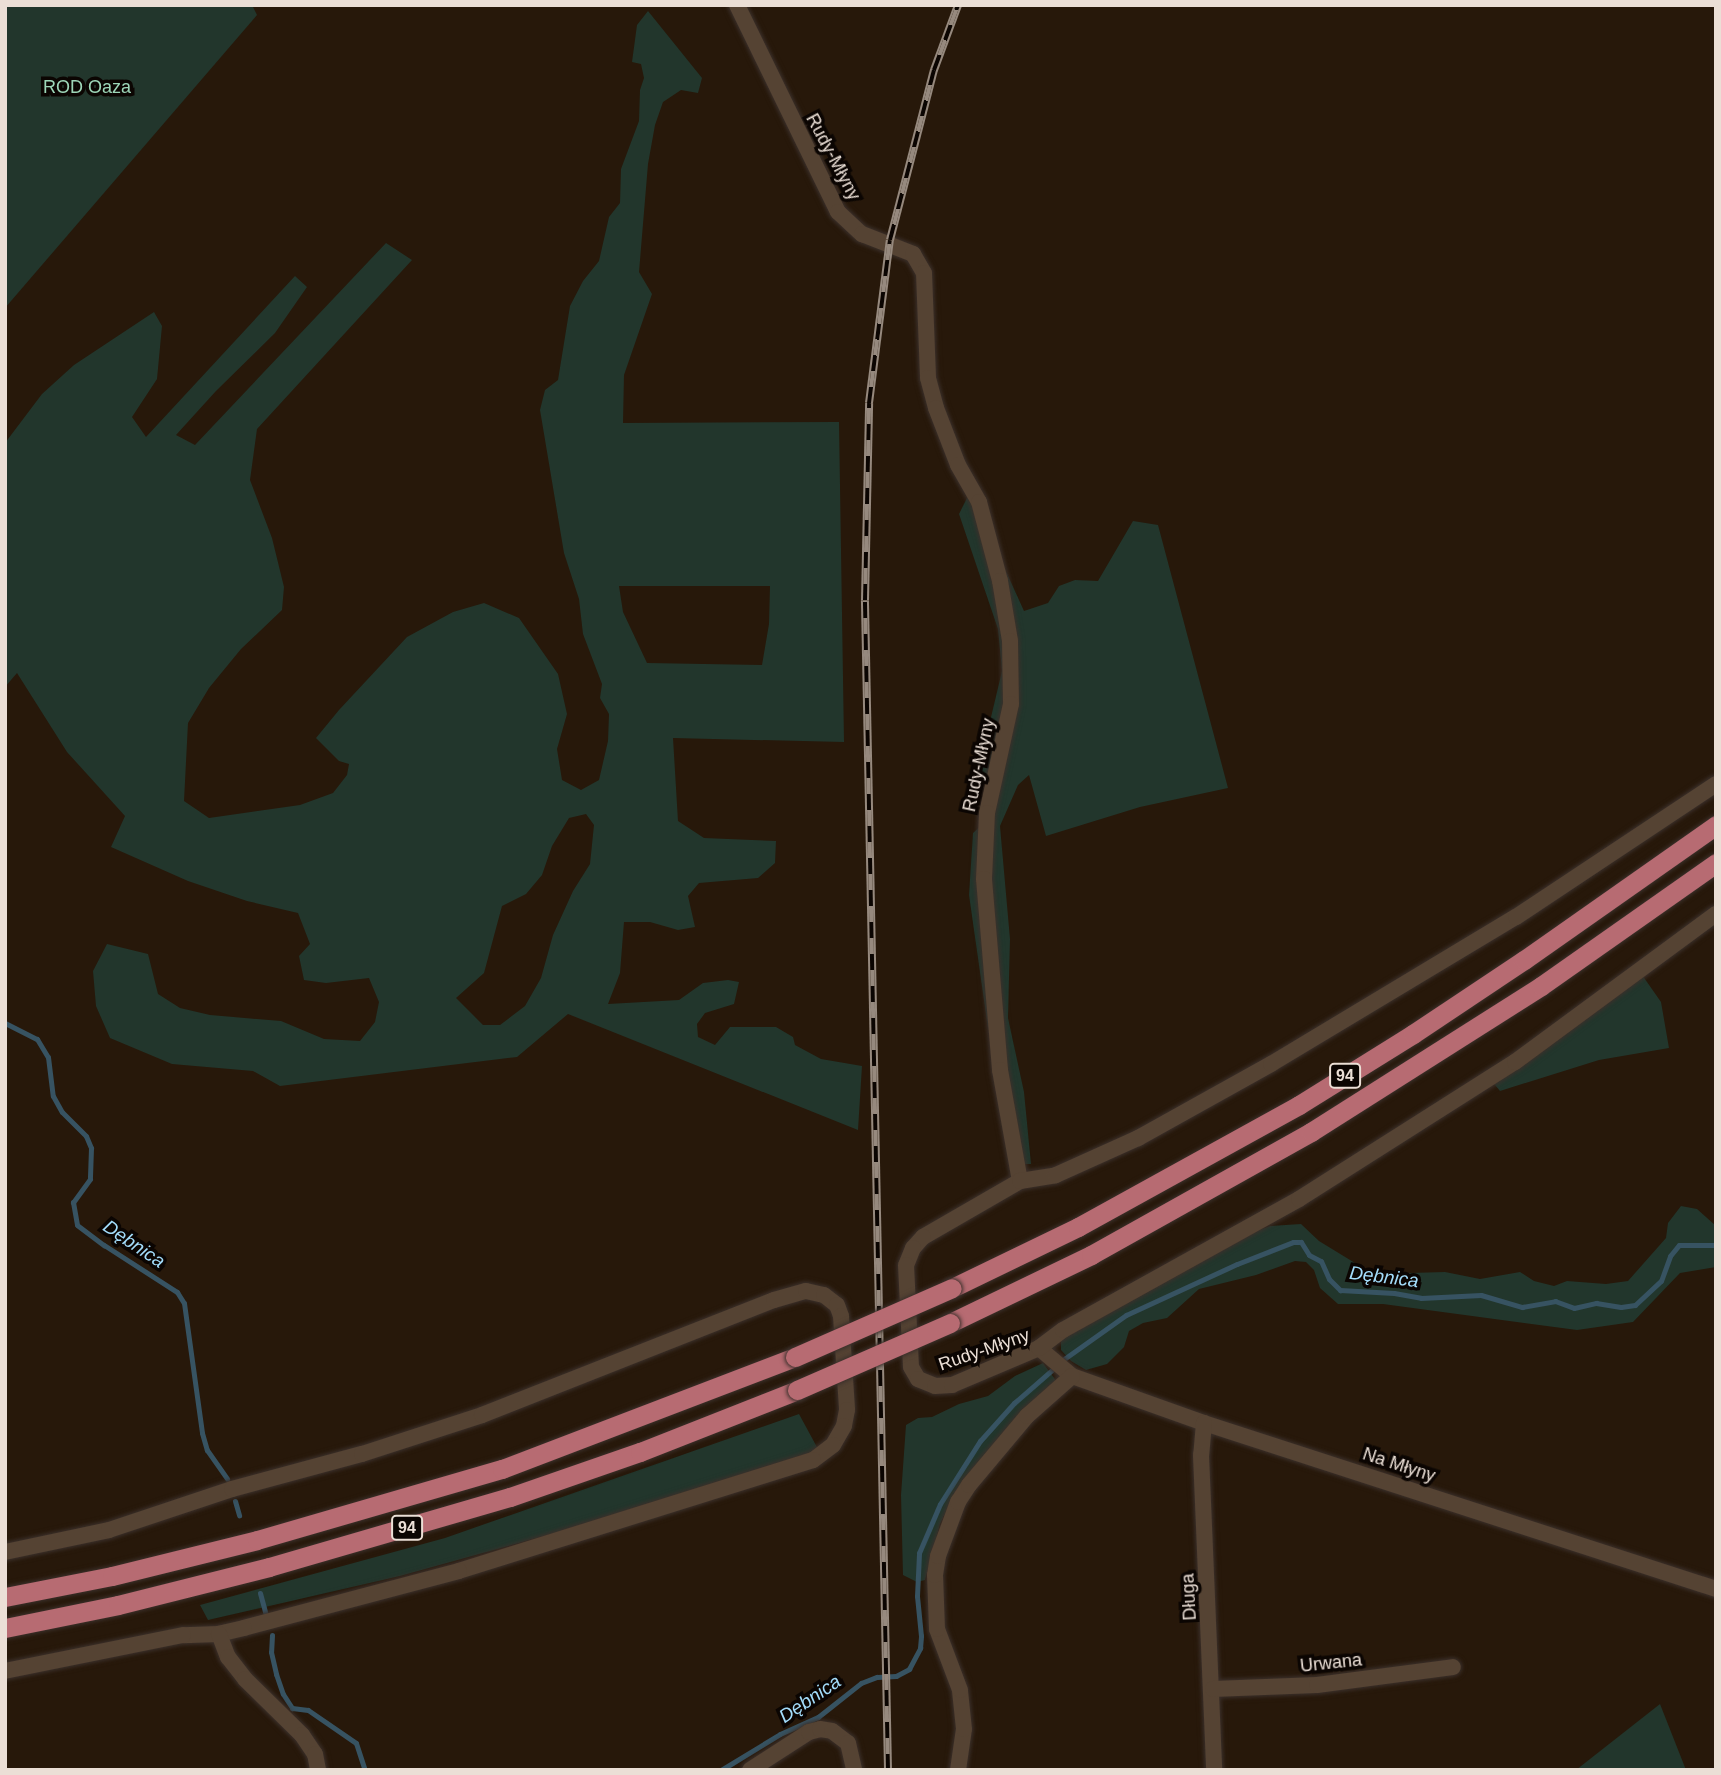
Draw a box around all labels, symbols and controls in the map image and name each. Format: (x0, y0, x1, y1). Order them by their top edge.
park label: ROD Oaza (43, 76, 131, 98)
street label: Rudy-Młyny (801, 110, 865, 204)
street label: Rudy-Młyny (959, 716, 999, 814)
road number: 94 (1328, 1064, 1362, 1088)
water label: Dębnica (99, 1215, 169, 1273)
water label: Dębnica (1348, 1261, 1420, 1293)
street label: Rudy-Młyny (936, 1324, 1032, 1376)
street label: Na Młyny (1360, 1443, 1438, 1487)
road number: 94 (390, 1516, 424, 1540)
street label: Długa (1177, 1573, 1201, 1621)
street label: Urwana (1299, 1649, 1363, 1677)
water label: Dębnica (775, 1670, 845, 1728)

